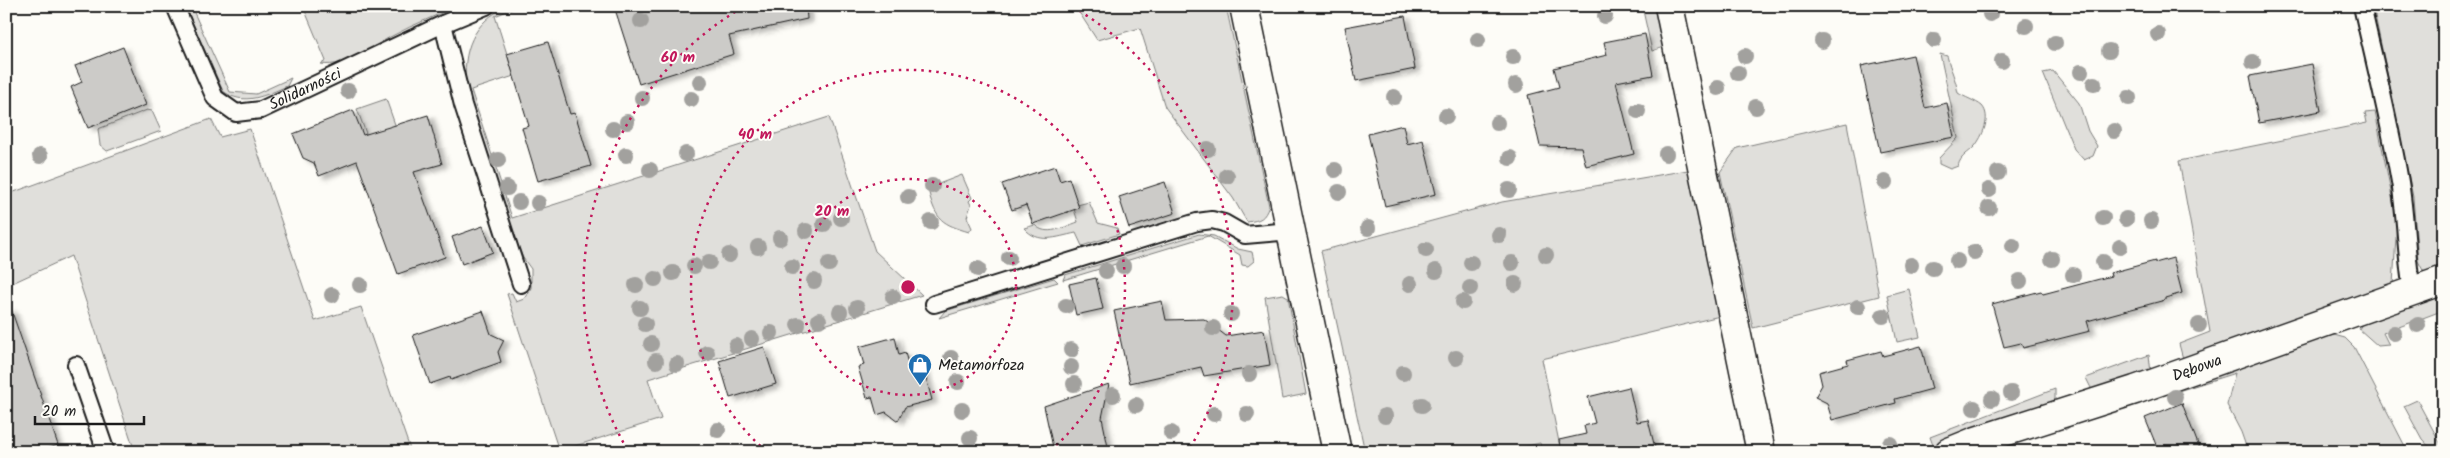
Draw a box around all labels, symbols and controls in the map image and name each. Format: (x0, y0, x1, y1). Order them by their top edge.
text: 60 m (661, 46, 695, 70)
street label: Solidarności (265, 61, 347, 117)
text: 40 m (738, 123, 772, 147)
text: 20 m (815, 200, 849, 224)
centre of rings (899, 278, 917, 296)
street label: Dębowa (2169, 348, 2225, 388)
shop icon: Metamorfoza (907, 352, 933, 386)
place label: Metamorfoza (938, 353, 1025, 378)
scale bar (35, 393, 144, 425)
text: 20 m (42, 400, 76, 424)

